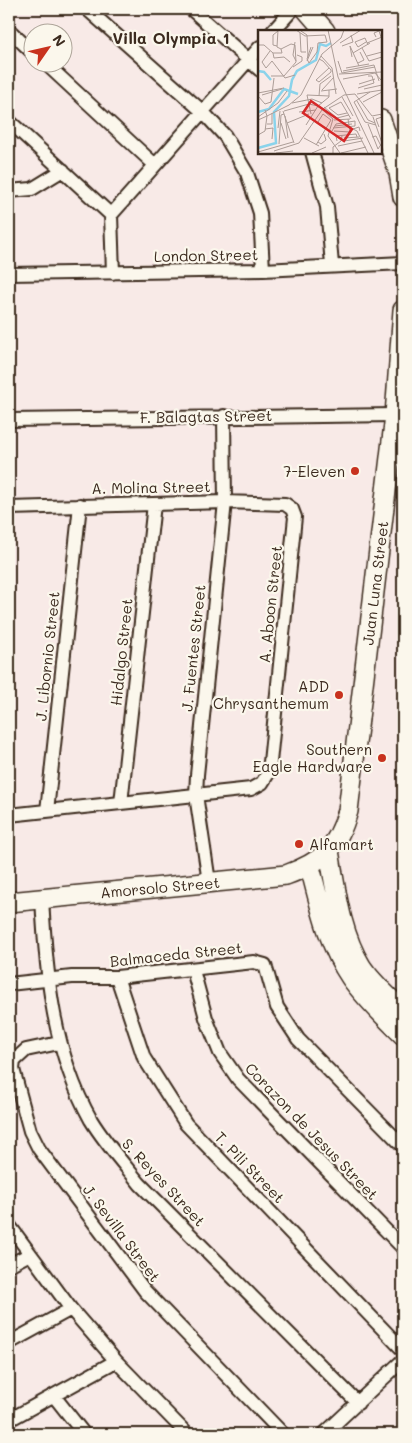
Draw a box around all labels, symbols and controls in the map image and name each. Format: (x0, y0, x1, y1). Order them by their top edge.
north arrow (22, 22, 72, 72)
district label: Villa Olympia 1 (112, 27, 230, 48)
inset map (258, 30, 382, 154)
text: N (48, 31, 70, 50)
street label: London Street (154, 244, 258, 266)
street label: F. Balagtas Street (140, 405, 272, 427)
place label: 7-Eleven (283, 461, 345, 481)
marker: 7-Eleven (349, 465, 361, 477)
street label: A. Molina Street (91, 476, 211, 498)
street label: Juan Luna Street (357, 520, 393, 646)
street label: A. Aboon Street (254, 544, 286, 664)
street label: J. Fuentes Street (176, 584, 210, 712)
street label: J. Libornio Street (30, 590, 64, 722)
street label: Hidalgo Street (105, 597, 137, 707)
place label: ADD Chrysanthemum (213, 676, 329, 713)
marker: ADD Chrysanthemum (333, 689, 345, 701)
place label: Southern Eagle Hardware (253, 739, 372, 776)
marker: Southern Eagle Hardware (376, 752, 388, 764)
place label: Alfamart (309, 834, 374, 854)
marker: Alfamart (293, 838, 305, 850)
street label: Amorsolo Street (99, 872, 221, 902)
street label: Balmaceda Street (109, 937, 243, 971)
street label: Corazon de Jesus Street (241, 1058, 383, 1204)
street label: T. Pili Street (211, 1127, 289, 1207)
street label: S. Reyes Street (118, 1134, 210, 1230)
street label: J. Sevilla Street (79, 1180, 165, 1286)

